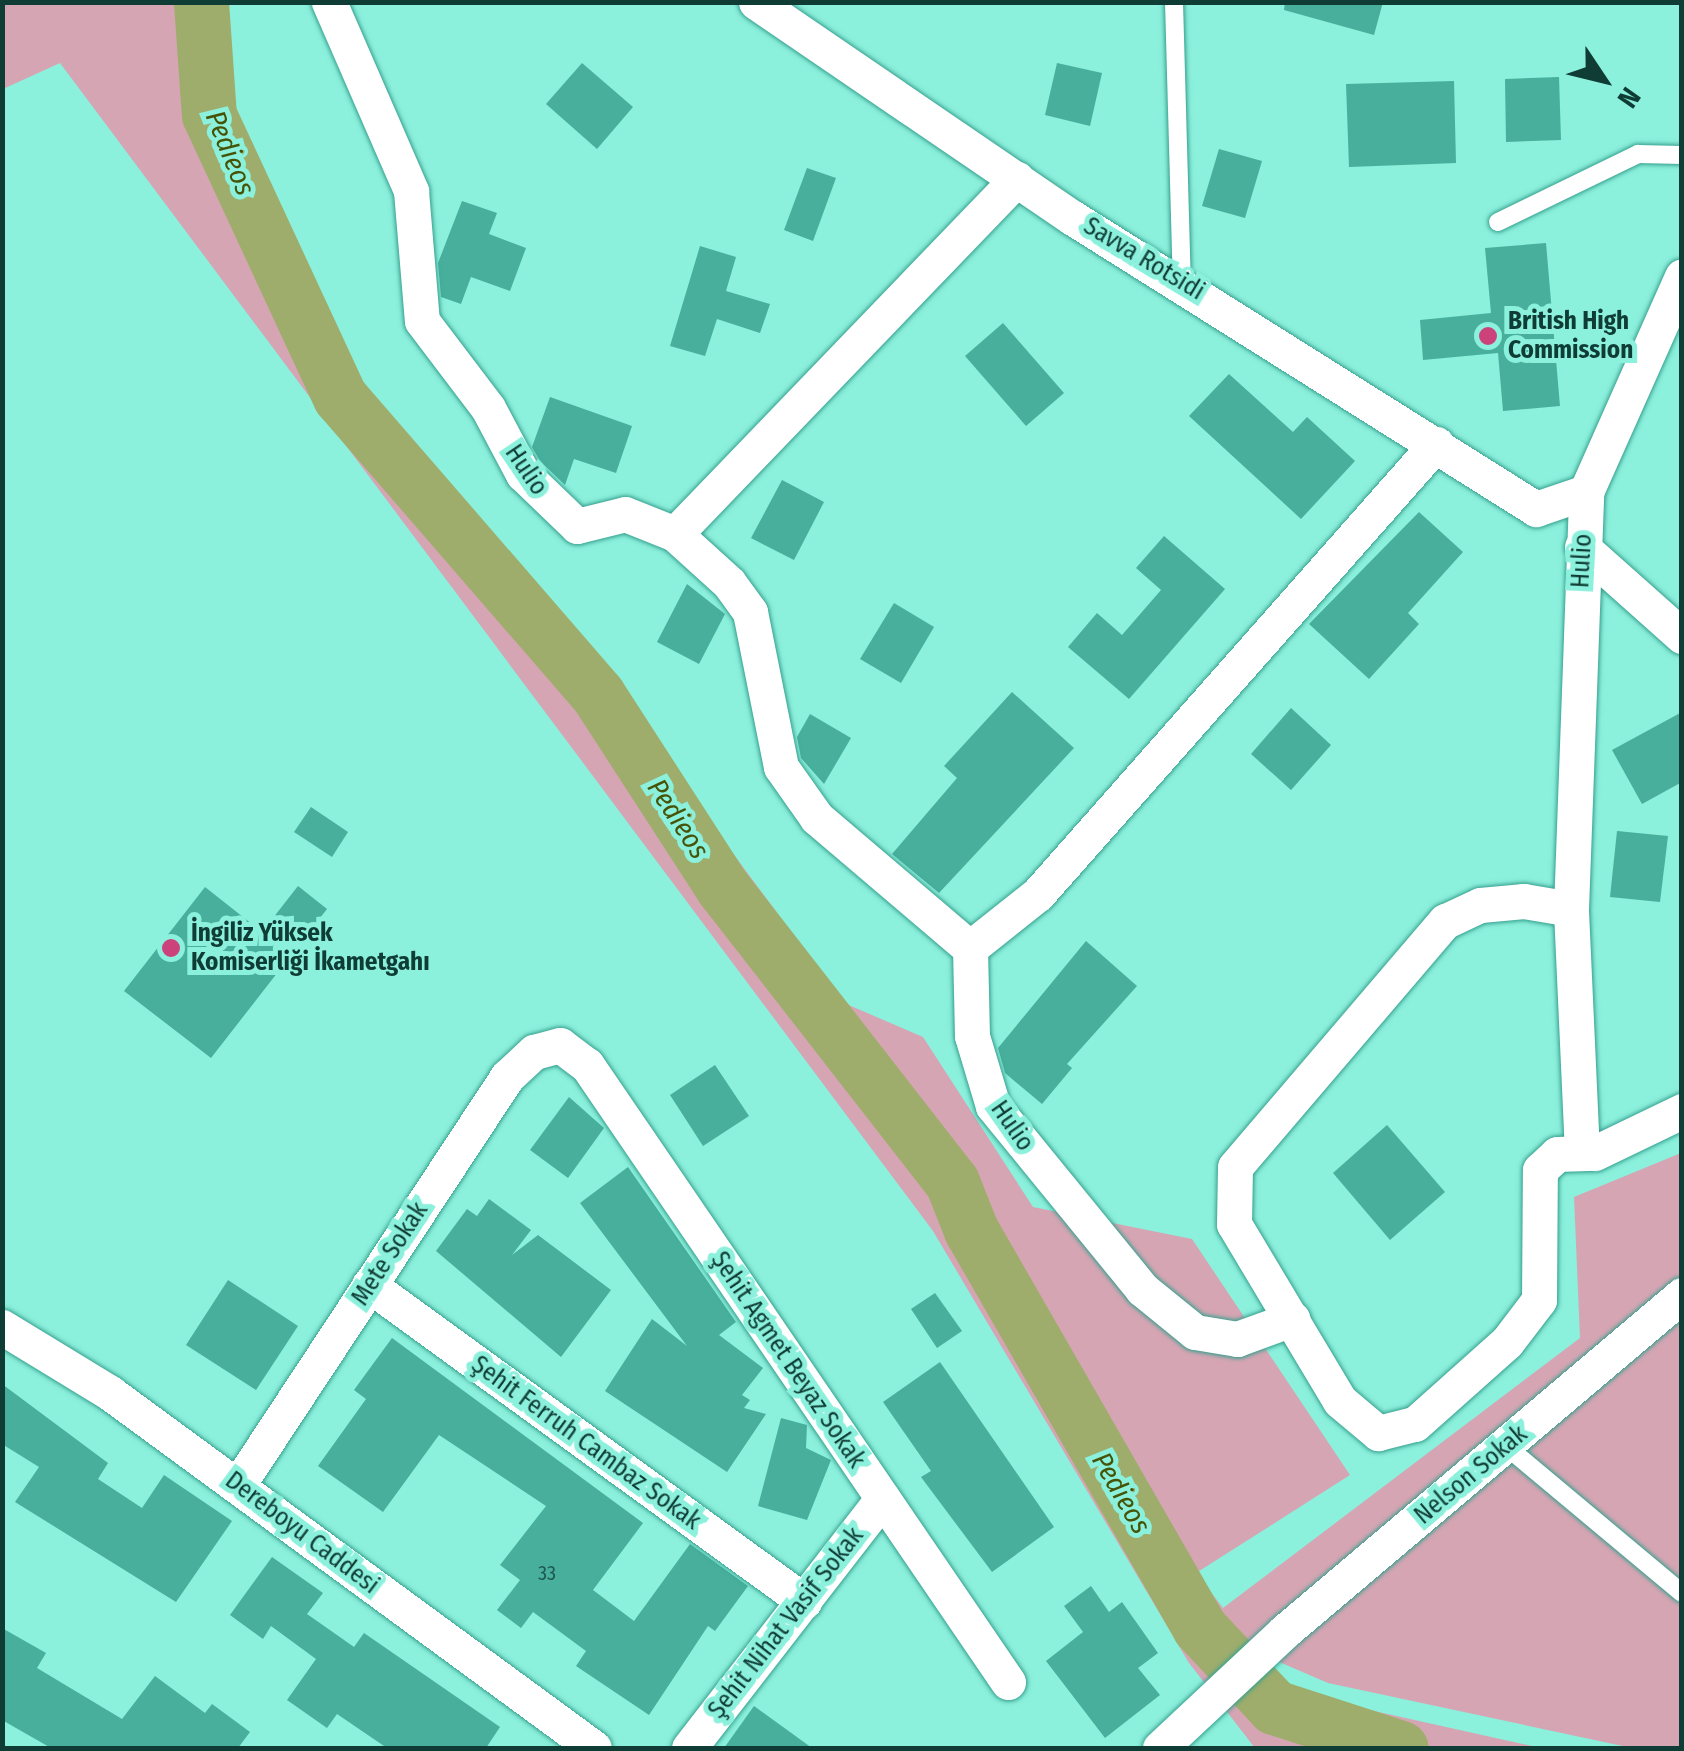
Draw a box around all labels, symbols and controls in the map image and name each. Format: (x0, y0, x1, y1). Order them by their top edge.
north arrow (1554, 30, 1654, 130)
text: N (1611, 81, 1647, 114)
water label: Pedieos (198, 106, 262, 200)
street label: Savva Rotsidi (1078, 211, 1210, 307)
place label: British High Commission (1508, 307, 1633, 366)
marker: British High Commission (1477, 325, 1499, 347)
street label: Hulio (498, 439, 554, 501)
street label: Hulio (1566, 533, 1598, 589)
water label: Pedieos (640, 773, 716, 865)
place label: İngiliz Yüksek Komiserliği İkametgahı (191, 919, 430, 978)
marker: İngiliz Yüksek Komiserliği İkametgahı (160, 937, 182, 959)
street label: Hulio (984, 1095, 1040, 1157)
street label: Mete Sokak (346, 1197, 434, 1311)
street label: Şehit Agmet Beyaz Sokak (704, 1246, 872, 1474)
street label: Şehit Ferruh Cambaz Sokak (466, 1350, 706, 1536)
street label: Nelson Sokak (1409, 1419, 1533, 1531)
water label: Pedieos (1084, 1446, 1158, 1540)
street label: Dereboyu Caddesi (219, 1465, 385, 1601)
street label: Şehit Nihat Vasif Sokak (702, 1521, 870, 1725)
house number: 33 (538, 1561, 556, 1585)

